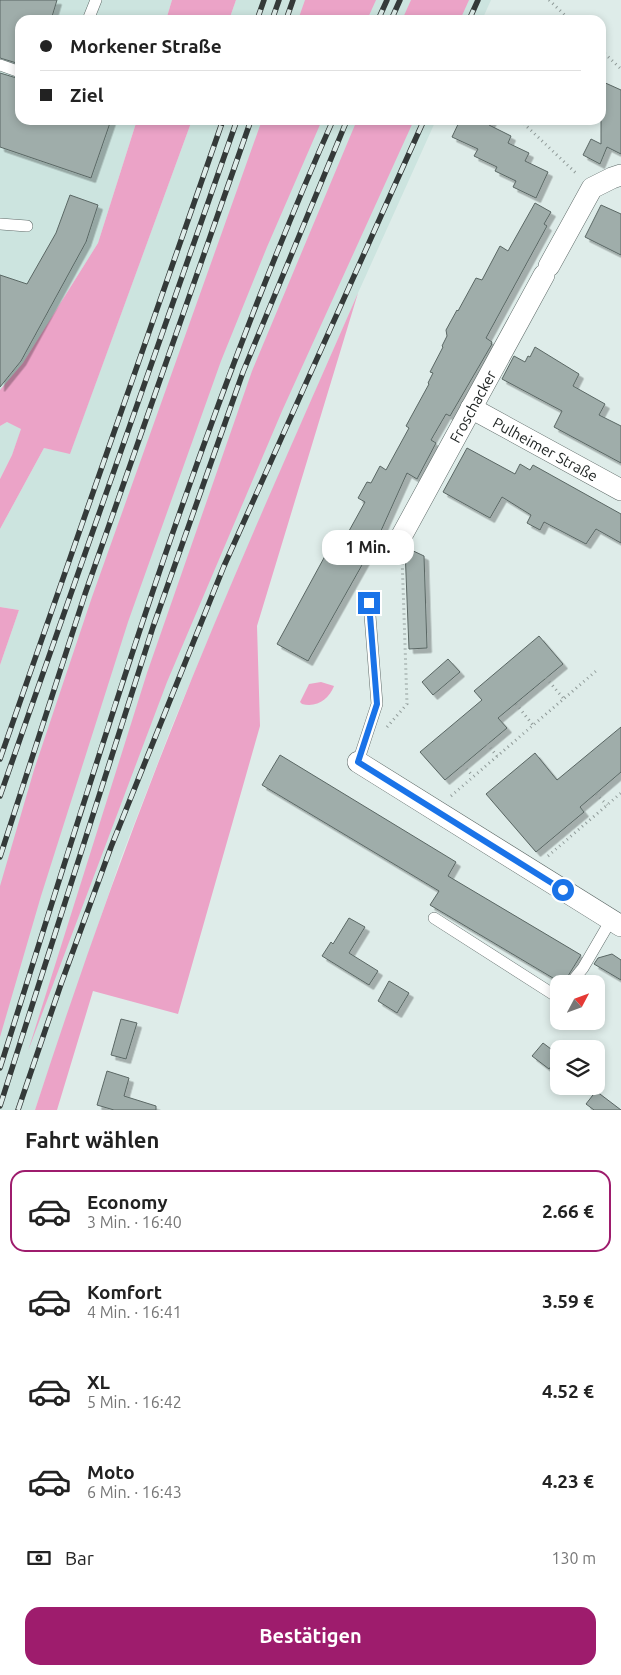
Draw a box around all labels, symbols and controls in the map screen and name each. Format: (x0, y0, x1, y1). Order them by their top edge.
text: Morkener Straße (70, 35, 222, 57)
text: Ziel (70, 84, 104, 106)
street label: Froschacker (446, 367, 499, 445)
street label: Pulheimer Straße (490, 413, 601, 484)
callout: 1 Min. (323, 530, 415, 566)
text: 1 Min. (346, 538, 390, 556)
route end (358, 592, 380, 614)
route start (552, 879, 574, 901)
north arrow (550, 975, 605, 1030)
map controls (550, 975, 605, 1095)
button: layers (550, 1040, 605, 1095)
text: Fahrt wählen (25, 1127, 159, 1152)
icon: car (27, 1189, 72, 1234)
text: Economy (87, 1191, 168, 1213)
text: 2.66 € (542, 1200, 594, 1222)
text: 3 Min. · 16:40 (87, 1213, 182, 1231)
icon: car (27, 1279, 72, 1324)
text: Komfort (87, 1281, 162, 1303)
text: 3.59 € (542, 1290, 594, 1312)
text: 4 Min. · 16:41 (87, 1303, 182, 1321)
icon: car (27, 1369, 72, 1414)
text: XL (87, 1371, 110, 1393)
text: 4.52 € (542, 1380, 594, 1402)
text: 5 Min. · 16:42 (87, 1393, 182, 1411)
icon: car (27, 1459, 72, 1504)
text: Moto (87, 1461, 135, 1483)
text: 4.23 € (542, 1470, 594, 1492)
text: 6 Min. · 16:43 (87, 1483, 182, 1501)
icon: cash (25, 1544, 53, 1572)
text: Bar (65, 1547, 94, 1569)
text: 130 m (551, 1549, 596, 1567)
button: Bestätigen (25, 1607, 596, 1665)

